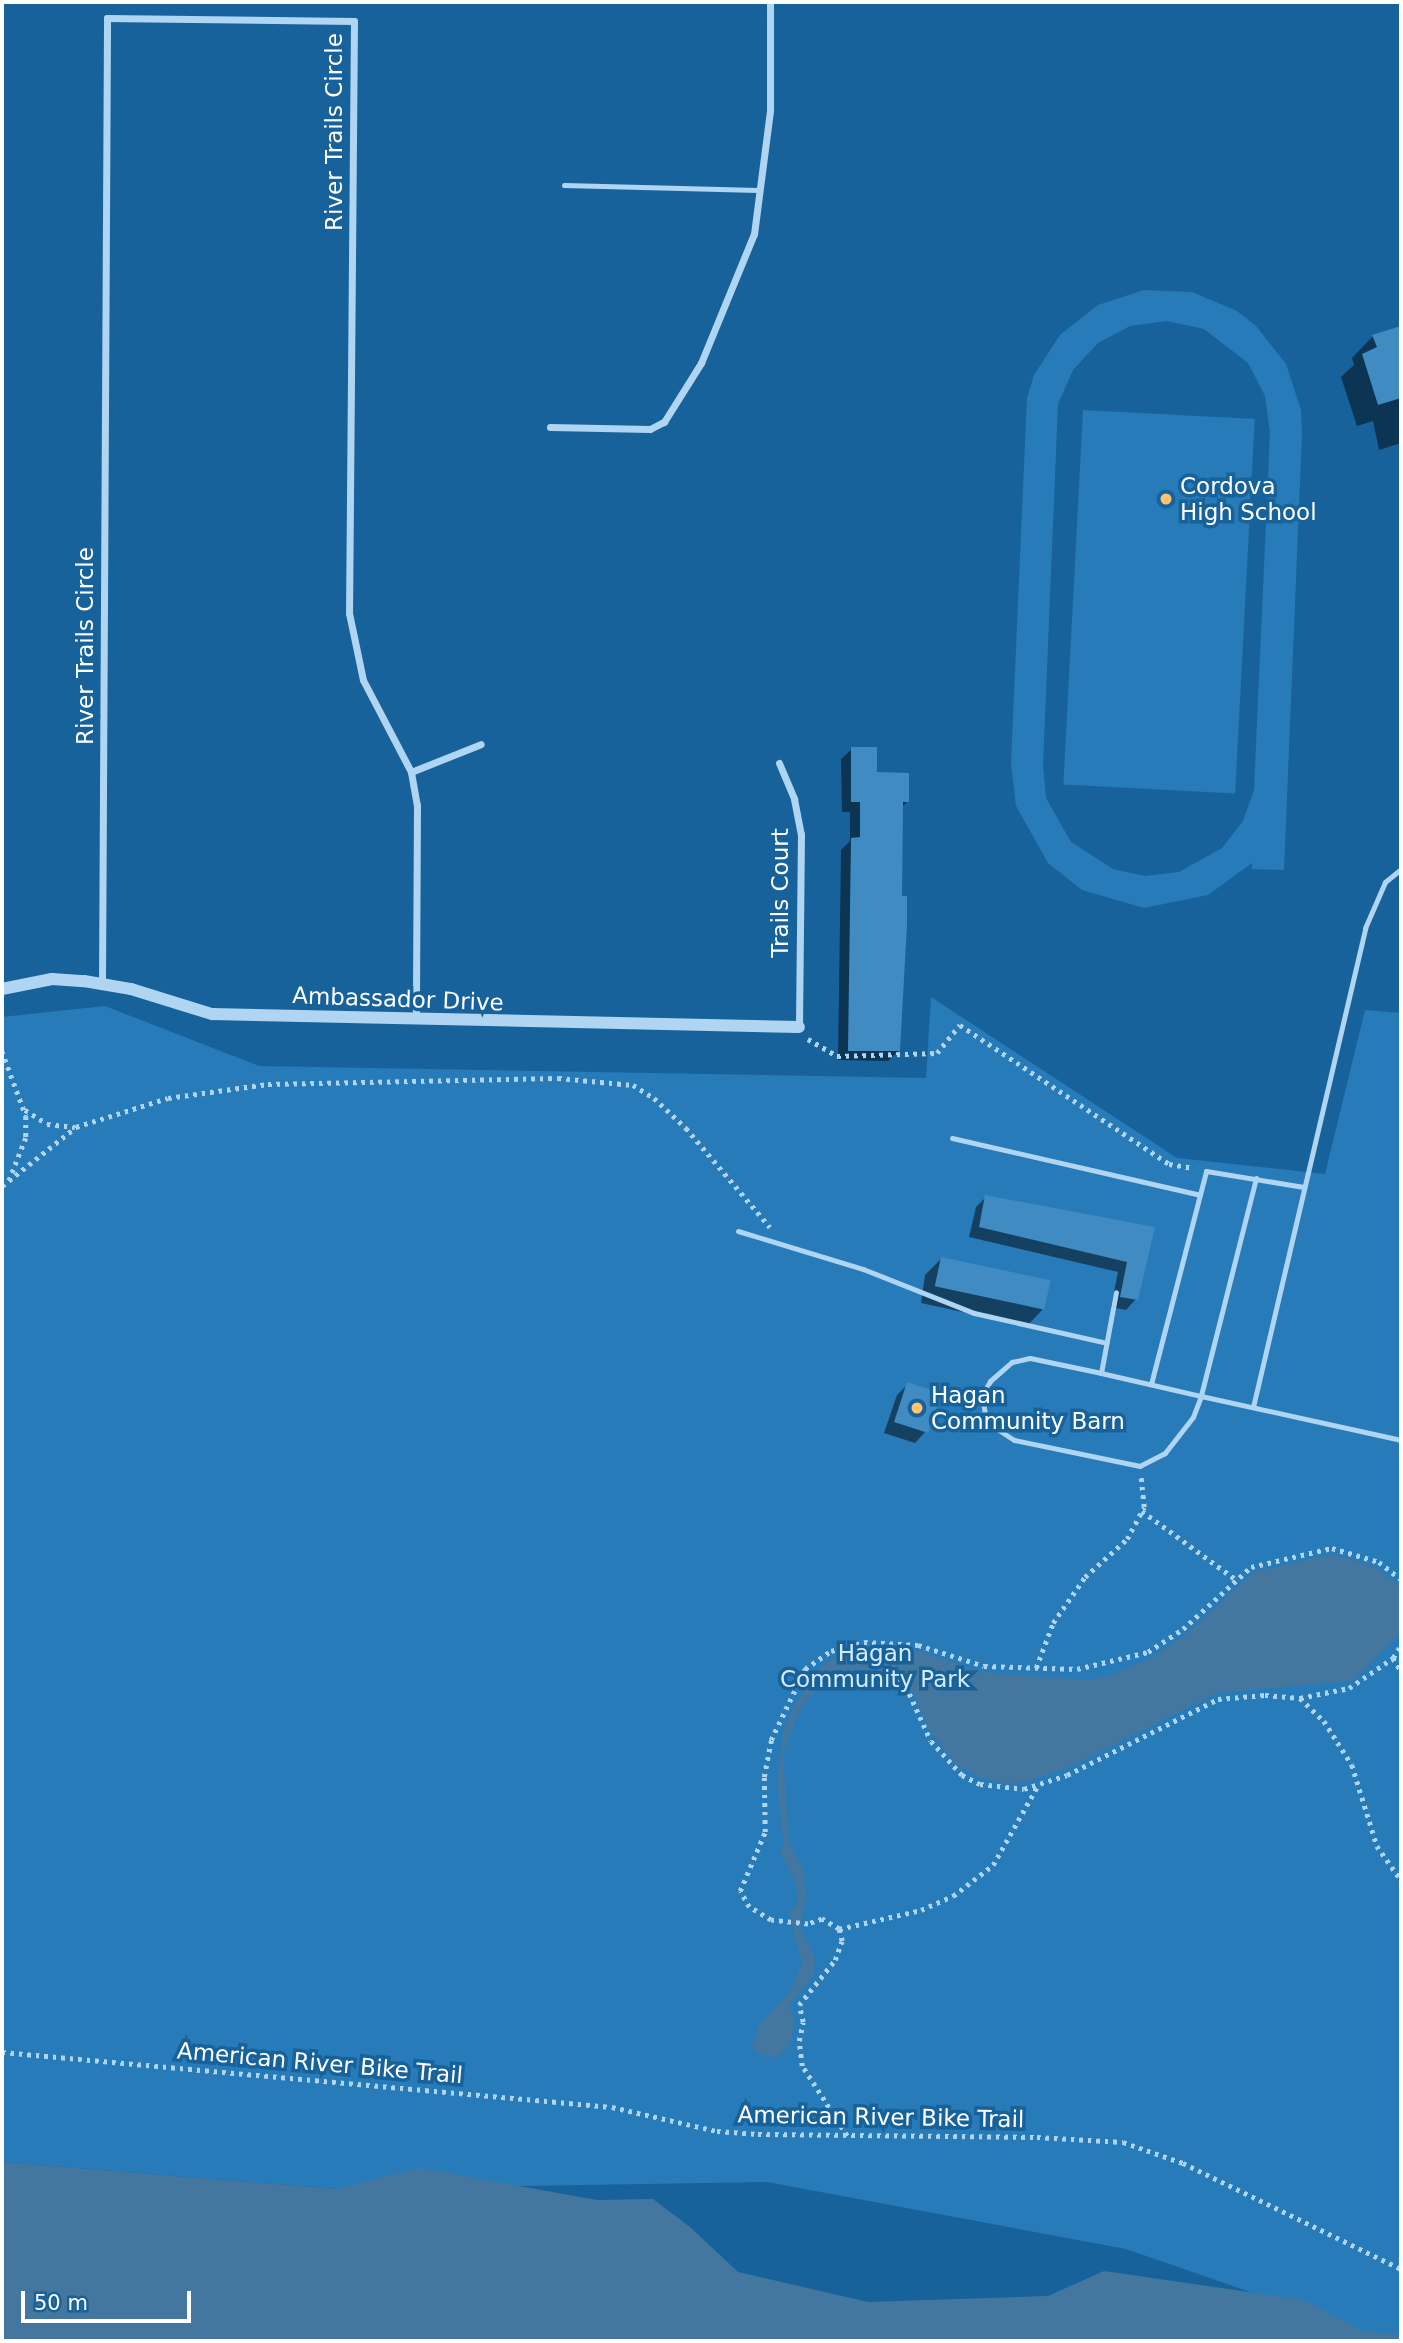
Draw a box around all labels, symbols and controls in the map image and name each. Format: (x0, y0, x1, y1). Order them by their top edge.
street label: River Trails Circle (320, 33, 348, 231)
place label: Cordova High School (1180, 472, 1317, 526)
marker: Cordova High School (1158, 491, 1174, 507)
street label: River Trails Circle (71, 547, 99, 745)
street label: Trails Court (766, 828, 794, 958)
street label: Ambassador Drive (292, 982, 504, 1016)
place label: Hagan Community Barn (931, 1381, 1125, 1435)
marker: Hagan Community Barn (909, 1400, 925, 1416)
park label: Hagan Community Park (780, 1639, 970, 1693)
street label: American River Bike Trail (176, 2037, 464, 2089)
street label: American River Bike Trail (737, 2101, 1025, 2133)
scale bar (24, 2276, 194, 2320)
text: 50 m (34, 2291, 88, 2315)

